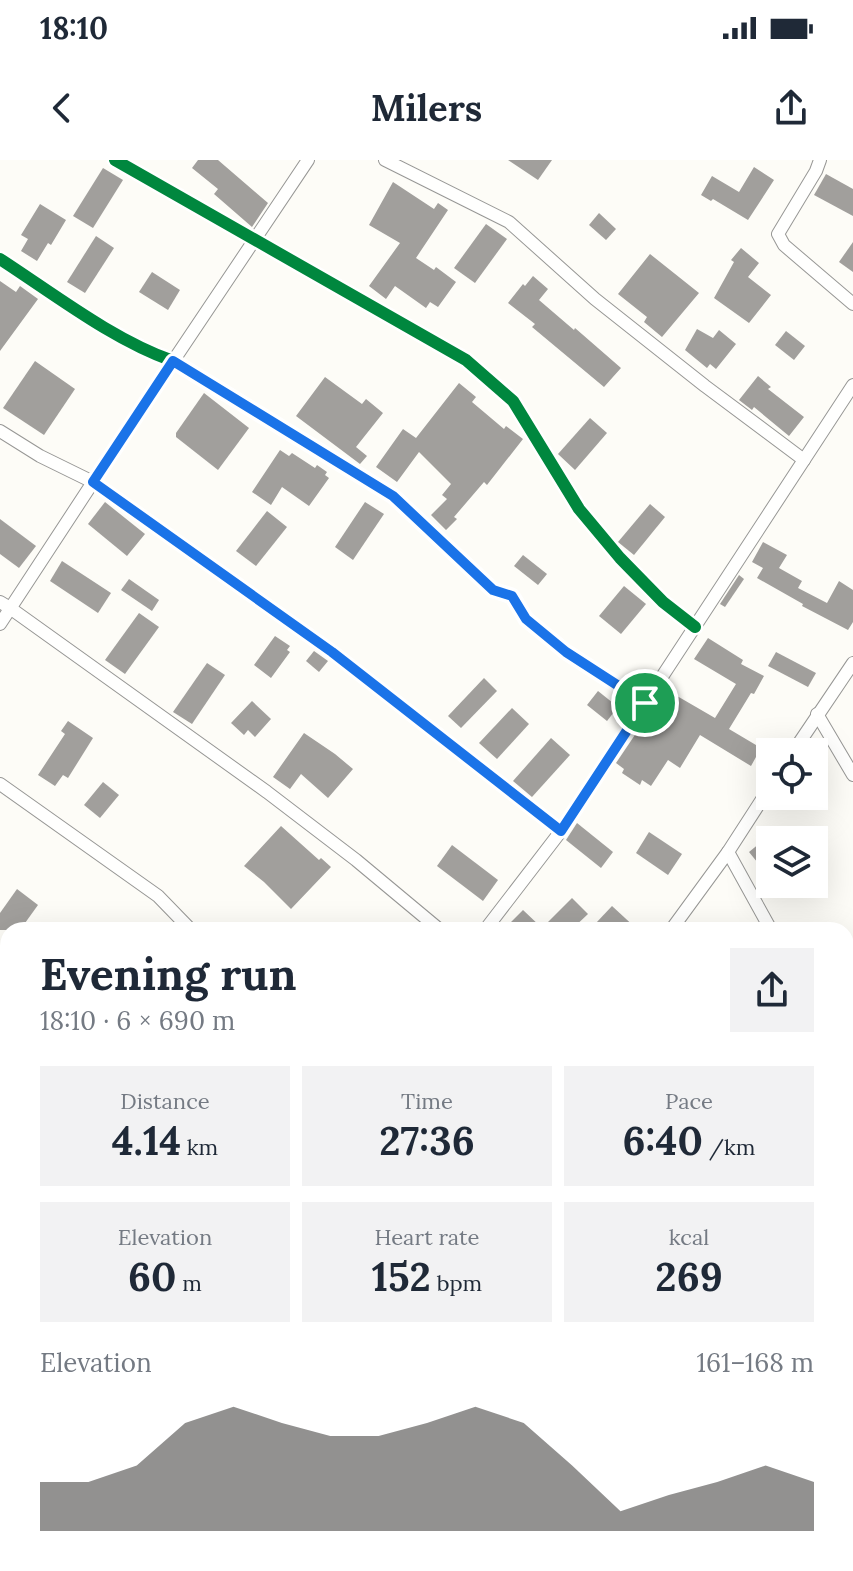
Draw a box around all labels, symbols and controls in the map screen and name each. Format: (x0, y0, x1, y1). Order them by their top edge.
text: 18:10 (40, 9, 108, 47)
text: Milers (371, 85, 482, 131)
icon: back (40, 86, 84, 130)
icon: share (769, 86, 813, 130)
pin (611, 669, 679, 737)
icon: arrive (623, 681, 667, 725)
map controls (756, 738, 828, 898)
button: locate (756, 738, 828, 810)
button: layers (756, 826, 828, 898)
text: Evening run (40, 946, 297, 1002)
button: share (730, 948, 814, 1032)
text: 18:10 · 6 × 690 m (40, 1004, 235, 1037)
text: Distance (120, 1087, 210, 1115)
text: Time (401, 1087, 453, 1115)
text: Pace (665, 1087, 713, 1115)
text: 4.14 (112, 1115, 181, 1166)
text: 27:36 (379, 1115, 475, 1166)
text: 6:40 (623, 1115, 703, 1166)
text: km (181, 1133, 218, 1161)
text: /km (703, 1133, 755, 1161)
text: Elevation (118, 1223, 212, 1251)
text: Heart rate (375, 1223, 479, 1251)
text: kcal (669, 1223, 709, 1251)
text: 60 (128, 1251, 176, 1302)
text: 152 (372, 1251, 431, 1302)
text: 269 (655, 1251, 723, 1302)
text: m (176, 1269, 202, 1297)
text: bpm (431, 1269, 482, 1297)
text: Elevation (40, 1346, 152, 1379)
text: 161–168 m (697, 1346, 814, 1379)

